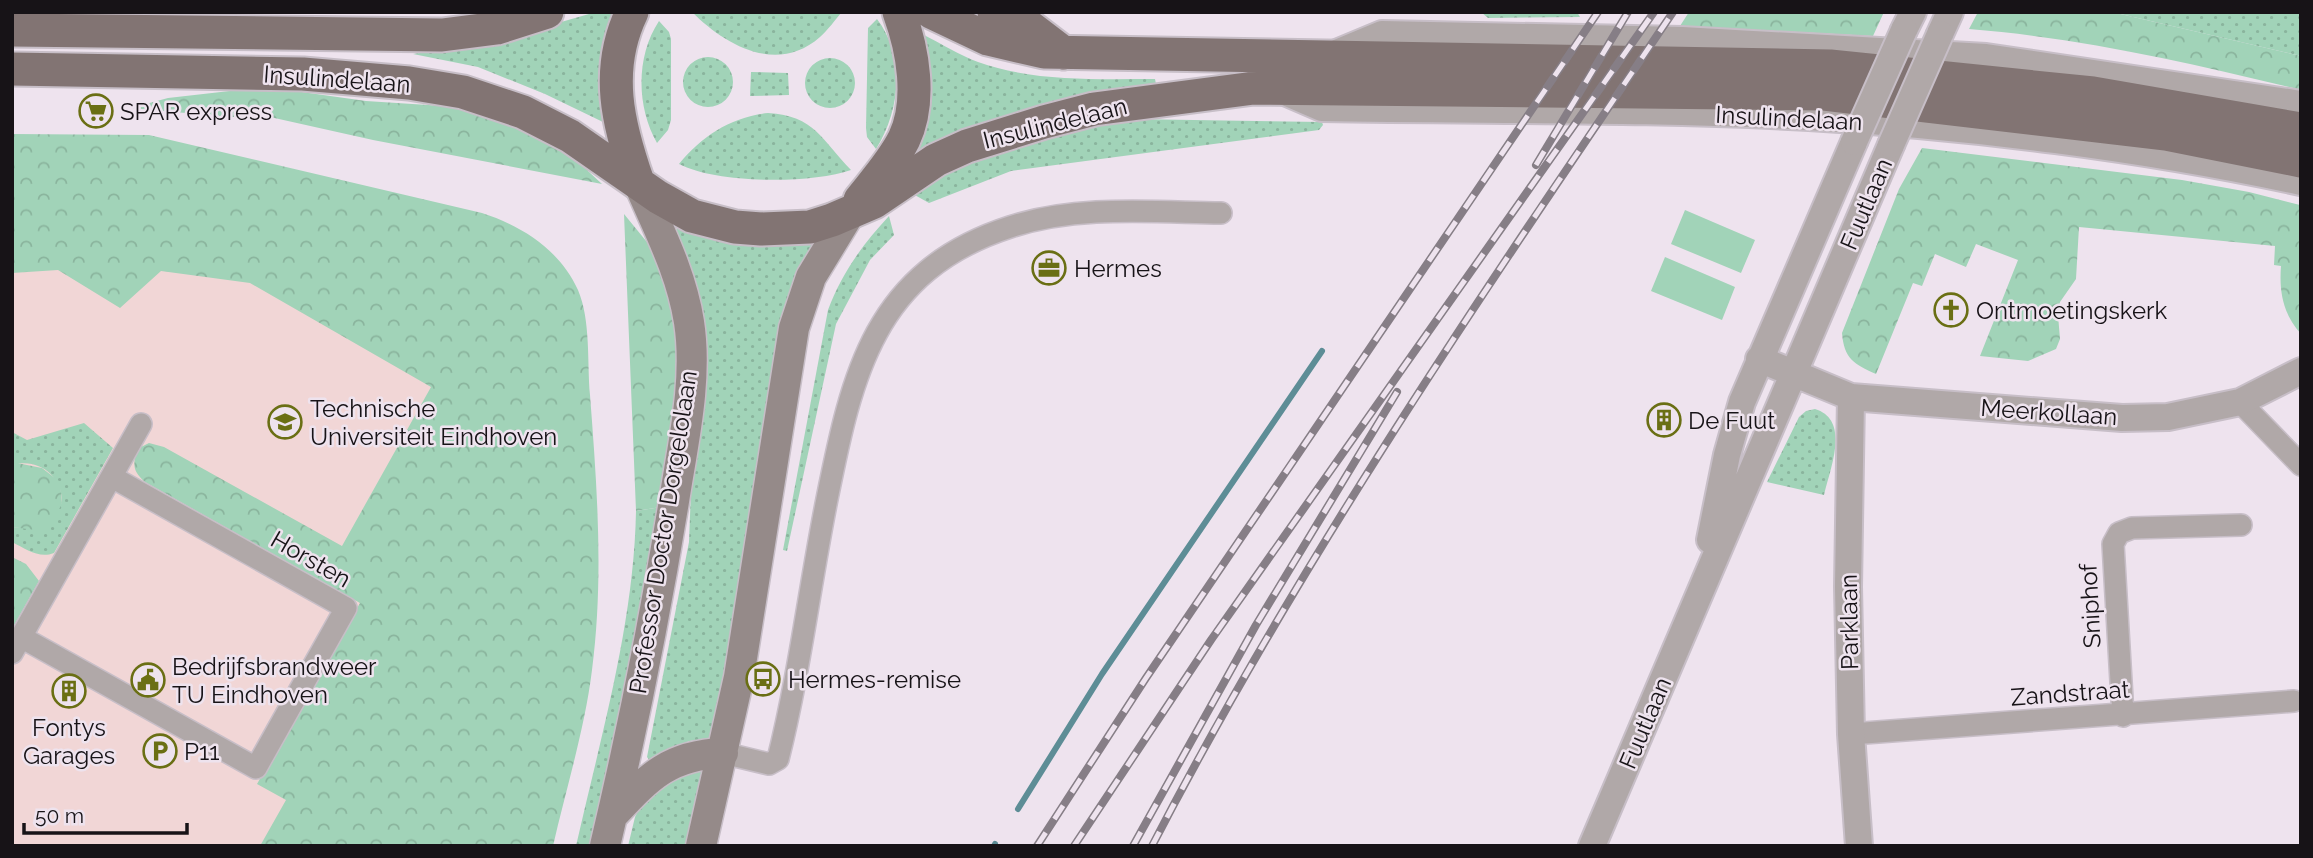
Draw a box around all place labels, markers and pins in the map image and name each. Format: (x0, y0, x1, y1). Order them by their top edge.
supermarket icon: SPAR express (77, 92, 115, 130)
place label: SPAR express (120, 97, 272, 126)
office icon: Hermes (1030, 249, 1068, 287)
place label: Hermes (1074, 254, 1162, 283)
church icon: Ontmoetingskerk (1932, 291, 1970, 329)
place label: Ontmoetingskerk (1976, 296, 2167, 325)
place label: Technische Universiteit Eindhoven (310, 394, 557, 451)
building icon: De Fuut (1645, 401, 1683, 439)
school or university icon: Technische Universiteit Eindhoven (266, 403, 304, 441)
place label: De Fuut (1688, 406, 1775, 435)
place label: Bedrijfsbrandweer TU Eindhoven (172, 652, 377, 709)
bus stop icon: Hermes-remise (744, 660, 782, 698)
public building icon: Bedrijfsbrandweer TU Eindhoven (129, 661, 167, 699)
place label: Hermes-remise (788, 665, 961, 694)
building icon: Fontys Garages (50, 672, 88, 710)
place label: Fontys Garages (23, 713, 115, 770)
parking icon: P11 (141, 732, 179, 770)
place label: P11 (184, 737, 219, 766)

